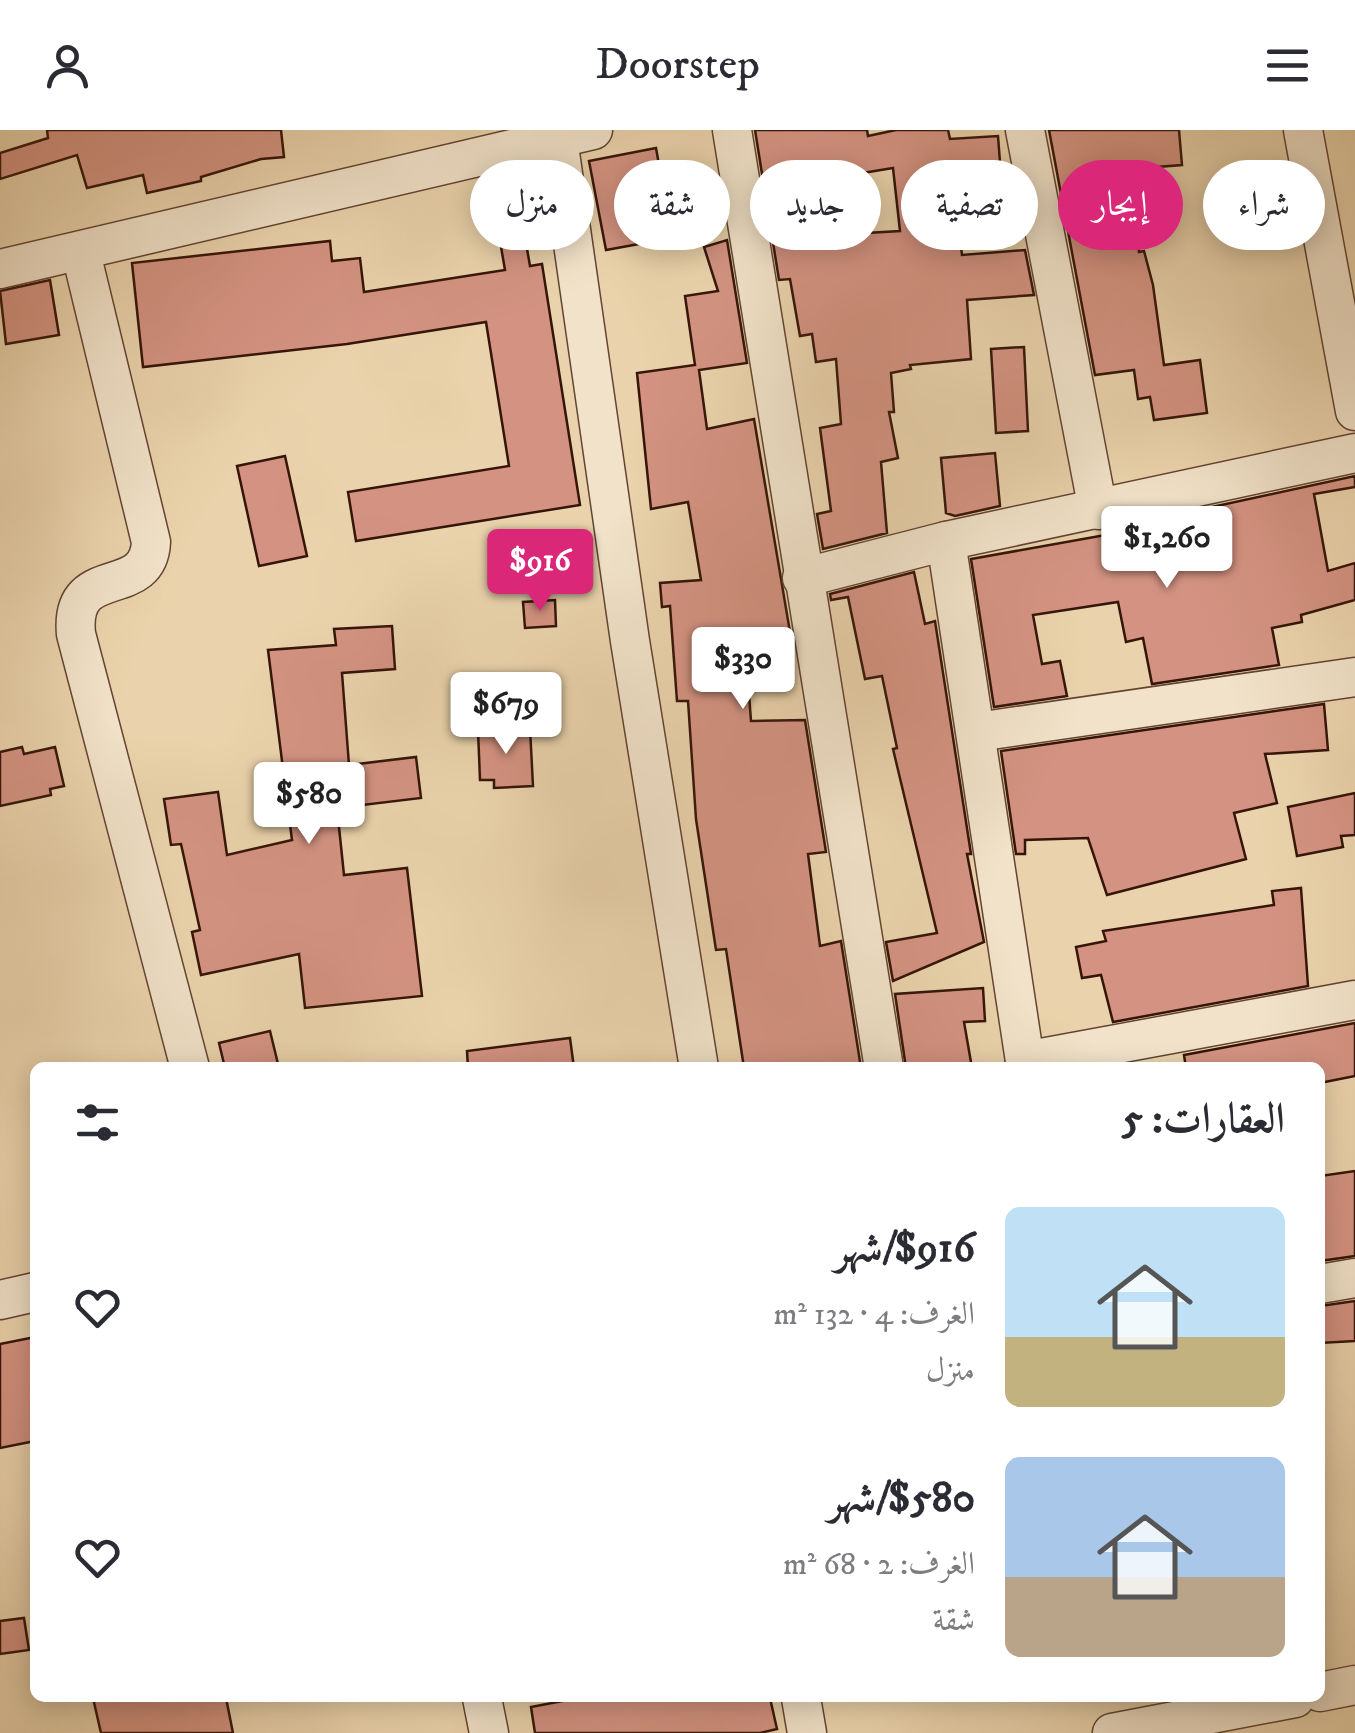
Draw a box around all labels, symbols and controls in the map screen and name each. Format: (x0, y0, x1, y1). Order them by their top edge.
text: Doorstep (595, 37, 760, 93)
icon: person (40, 38, 95, 93)
icon: menu (1260, 38, 1315, 93)
chip: منزل (470, 160, 594, 250)
chip: شقة (614, 160, 730, 250)
chip: جديد (750, 160, 881, 250)
chip: تصفية (901, 160, 1038, 250)
chip: إيجار (1058, 160, 1183, 250)
chip: شراء (1203, 160, 1325, 250)
pin: $1,260 (1086, 506, 1248, 591)
text: $1,260 (1123, 518, 1211, 558)
pin: $916 (481, 529, 599, 614)
text: $916 (509, 541, 571, 581)
pin: $330 (684, 627, 802, 712)
text: $330 (714, 639, 772, 679)
pin: $679 (447, 672, 565, 757)
text: $679 (473, 684, 539, 724)
pin: $580 (250, 762, 368, 847)
text: $580 (276, 774, 342, 814)
text: العقارات: 5 (1122, 1094, 1285, 1146)
icon: filters (70, 1095, 125, 1150)
text: $916/شهر (835, 1223, 975, 1275)
icon: home (1085, 1247, 1205, 1367)
icon: heart (70, 1280, 125, 1335)
text: الغرف: 4 · 132 m² (774, 1295, 975, 1335)
text: منزل (926, 1351, 975, 1391)
text: $580/شهر (828, 1473, 975, 1525)
icon: home (1085, 1497, 1205, 1617)
icon: heart (70, 1530, 125, 1585)
text: الغرف: 2 · 68 m² (783, 1545, 975, 1585)
text: شقة (933, 1601, 975, 1641)

